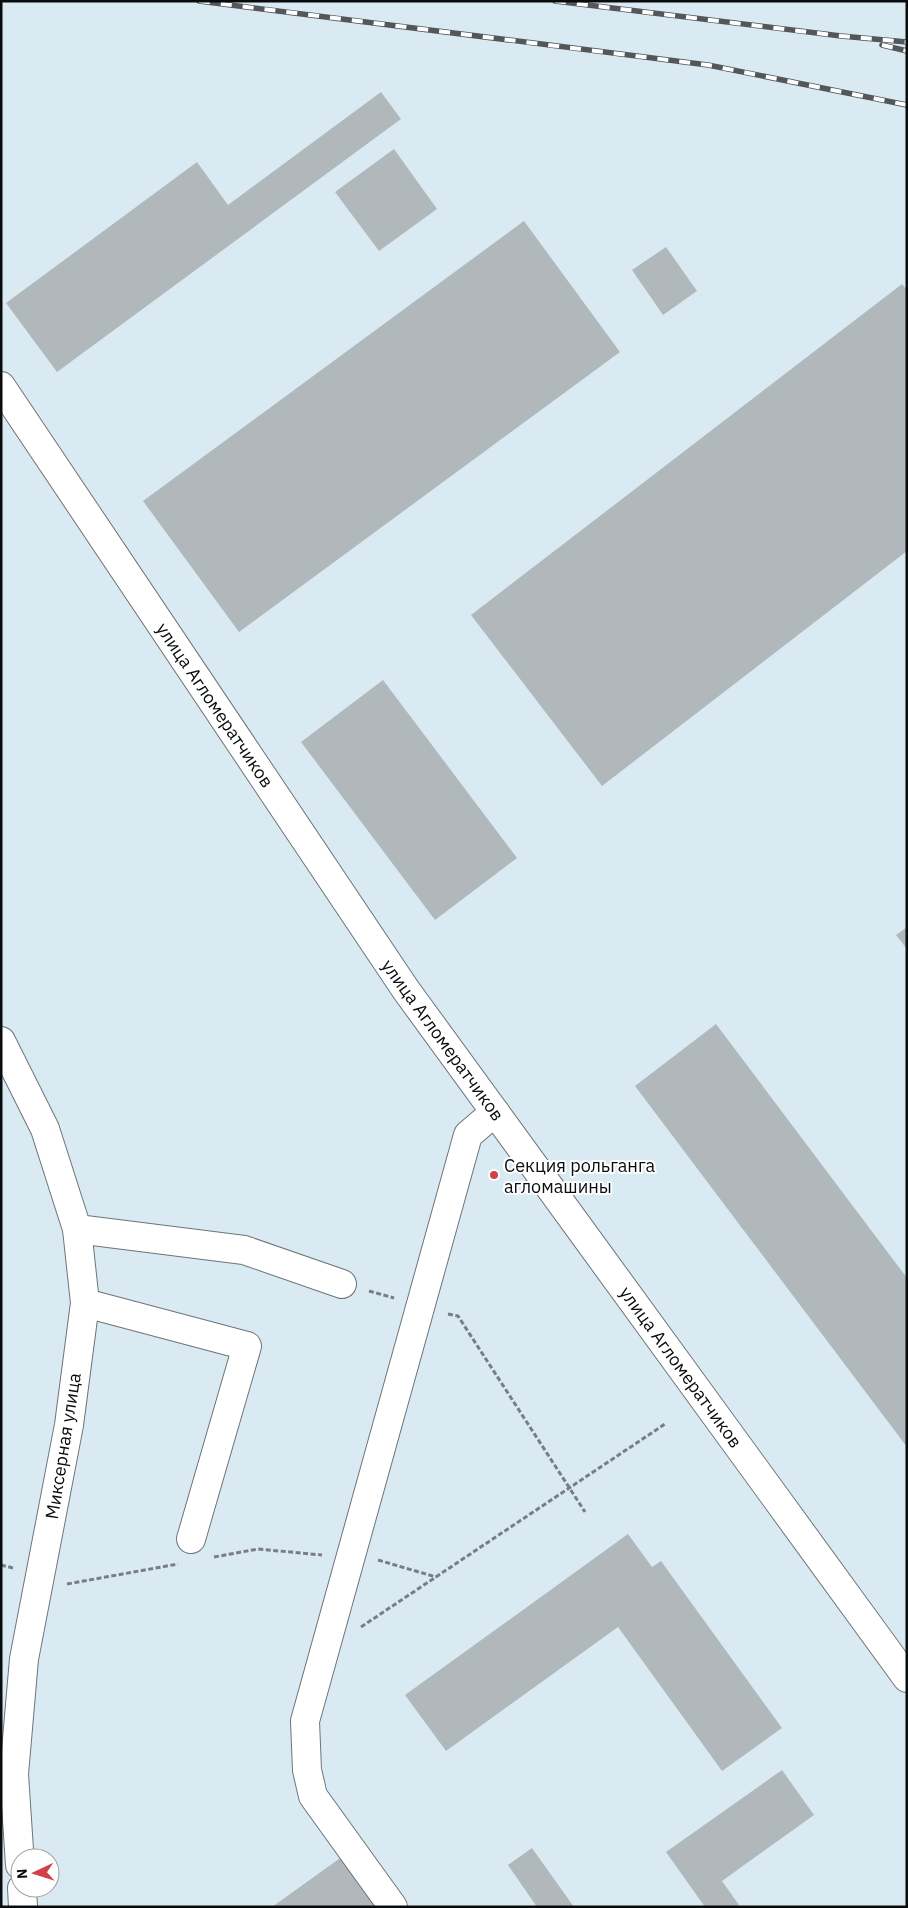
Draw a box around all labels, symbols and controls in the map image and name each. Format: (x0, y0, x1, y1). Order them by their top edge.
street label: улица Агломератчиков (151, 618, 279, 792)
street label: улица Агломератчиков (377, 955, 509, 1125)
place label: Секция рольганга агломашины (504, 1154, 656, 1198)
marker: Секция рольганга агломашины (488, 1169, 500, 1181)
street label: улица Агломератчиков (615, 1282, 747, 1452)
street label: Миксерная улица (40, 1371, 86, 1521)
north arrow (10, 1848, 60, 1898)
text: N (13, 1868, 31, 1880)

